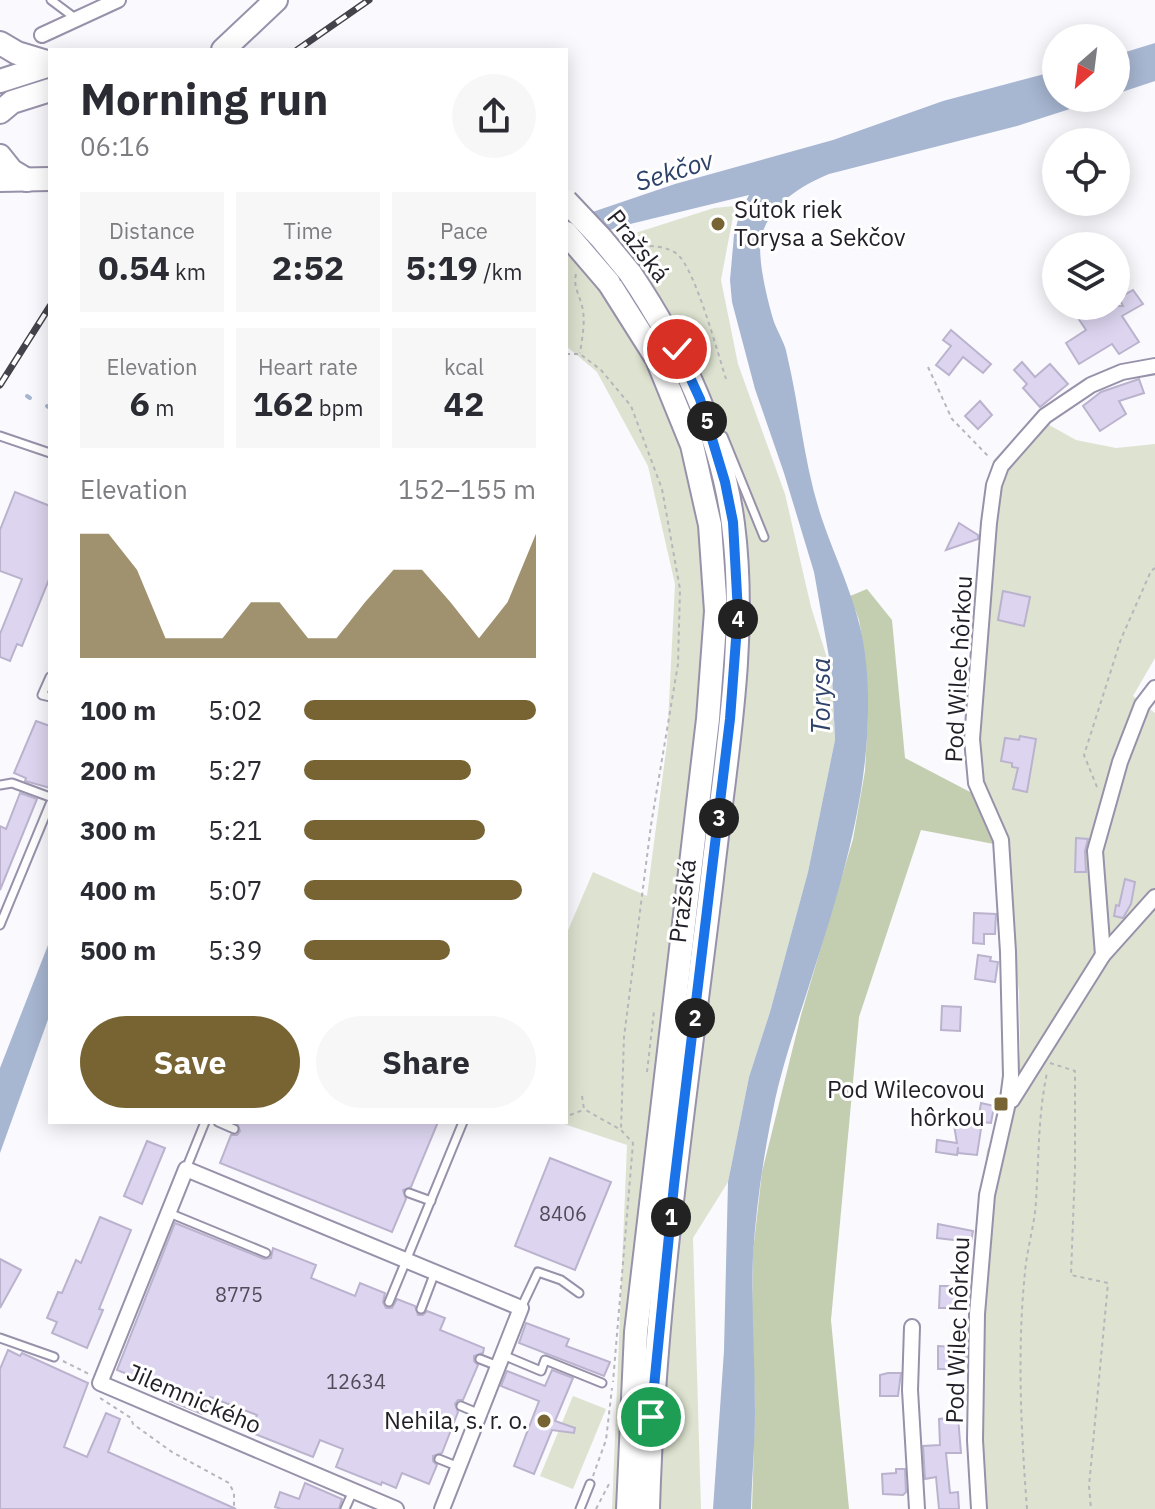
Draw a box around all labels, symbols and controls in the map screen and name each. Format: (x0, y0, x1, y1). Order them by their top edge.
north arrow (1042, 24, 1130, 112)
map controls (1042, 24, 1130, 320)
text: Morning run (80, 70, 329, 127)
button: share (452, 74, 536, 158)
button: locate (1042, 128, 1130, 216)
text: 06:16 (80, 129, 150, 163)
water label: Sekčov (630, 142, 718, 198)
place label: Sútok riek Torysa a Sekčov (734, 193, 906, 253)
street label: Pražská (600, 202, 677, 288)
marker: Sútok riek Torysa a Sekčov (709, 215, 727, 233)
text: Distance (109, 216, 195, 245)
text: Time (283, 216, 333, 245)
text: Pace (440, 216, 488, 245)
button: layers (1042, 232, 1130, 320)
text: 0.54 (98, 245, 170, 289)
text: 2:52 (272, 245, 344, 289)
text: 5:19 (406, 245, 478, 289)
text: km (170, 257, 206, 286)
text: /km (478, 257, 522, 286)
pin (643, 315, 711, 383)
icon: check (655, 327, 699, 371)
text: Elevation (106, 352, 198, 381)
text: Heart rate (258, 352, 358, 381)
text: kcal (444, 352, 484, 381)
text: 6 (130, 381, 150, 425)
text: 162 (252, 381, 314, 425)
text: 42 (444, 381, 484, 425)
text: m (150, 393, 174, 422)
text: bpm (314, 393, 364, 422)
pin: 5 (687, 401, 727, 441)
text: 5 (700, 406, 714, 435)
text: Elevation (80, 472, 188, 506)
text: 152–155 m (398, 472, 536, 506)
street label: Pod Wilec hôrkou (937, 575, 979, 763)
pin: 4 (718, 599, 758, 639)
text: 4 (731, 604, 745, 633)
water label: Torysa (803, 658, 837, 734)
text: 100 m (80, 693, 156, 727)
text: 5:02 (208, 693, 262, 727)
text: 200 m (80, 753, 156, 787)
text: 5:27 (208, 753, 262, 787)
pin: 3 (699, 798, 739, 838)
text: 3 (712, 803, 726, 832)
text: 300 m (80, 813, 156, 847)
text: 5:21 (208, 813, 262, 847)
street label: Pražská (661, 857, 703, 945)
text: 400 m (80, 873, 156, 907)
text: 5:07 (208, 873, 262, 907)
text: 500 m (80, 933, 156, 967)
text: 5:39 (208, 933, 262, 967)
pin: 2 (675, 998, 715, 1038)
text: 2 (688, 1003, 702, 1032)
button: Save (80, 1016, 300, 1108)
button: Share (316, 1016, 536, 1108)
place label: Pod Wilecovou hôrkou (827, 1073, 985, 1133)
marker: Pod Wilecovou hôrkou (992, 1095, 1010, 1113)
pin: 1 (651, 1197, 691, 1237)
house number: 8406 (539, 1200, 587, 1227)
text: 1 (664, 1202, 678, 1231)
street label: Pod Wilec hôrkou (938, 1236, 976, 1424)
house number: 8775 (215, 1281, 263, 1308)
street label: Jilemnického (122, 1355, 267, 1441)
house number: 12634 (326, 1368, 386, 1395)
pin (617, 1383, 685, 1451)
icon: arrive (629, 1395, 673, 1439)
place label: Nehila, s. r. o. (384, 1404, 528, 1436)
marker: Nehila, s. r. o. (535, 1412, 553, 1430)

